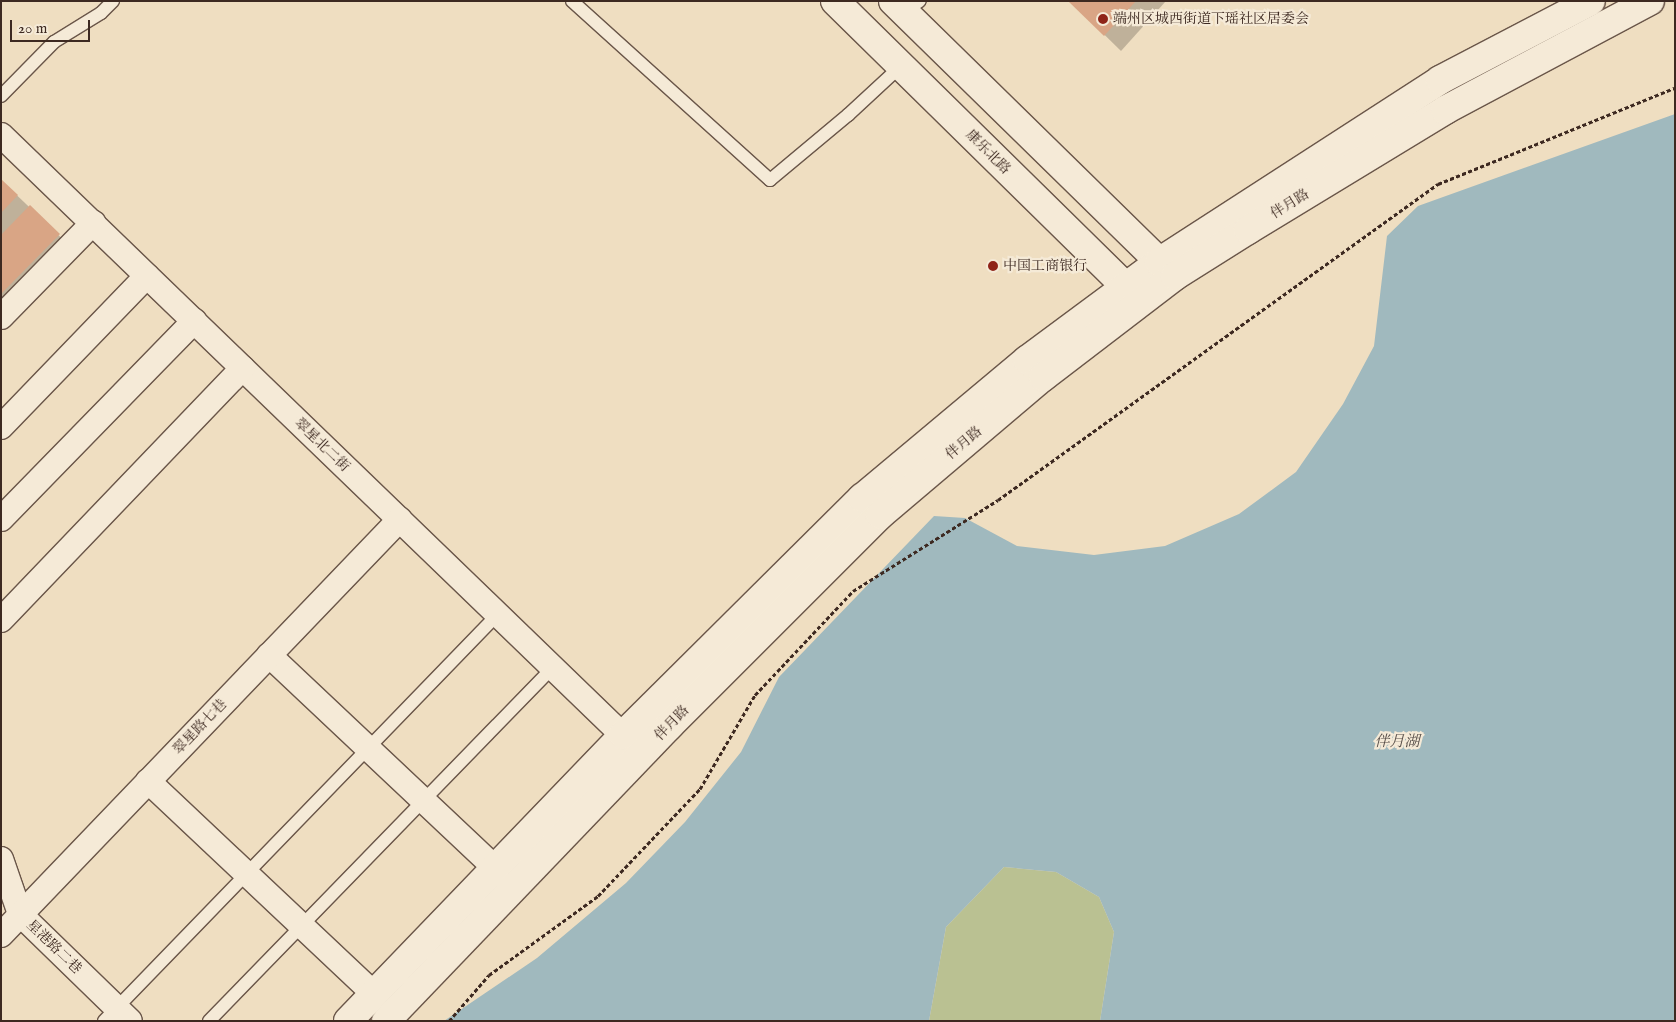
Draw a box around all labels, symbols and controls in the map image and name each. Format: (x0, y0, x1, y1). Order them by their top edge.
scale bar (12, 10, 92, 42)
place label: 端州区城西街道下瑶社区居委会 (1113, 11, 1309, 27)
marker: 端州区城西街道下瑶社区居委会 (1097, 13, 1109, 25)
text: 20 m (18, 19, 47, 38)
street label: 康乐北路 (962, 126, 1014, 178)
street label: 伴月路 (1268, 186, 1312, 222)
place label: 中国工商银行 (1003, 258, 1087, 274)
marker: 中国工商银行 (987, 260, 999, 272)
street label: 翠星北二街 (291, 415, 353, 475)
street label: 伴月路 (943, 423, 985, 463)
street label: 翠星路七巷 (170, 696, 230, 758)
street label: 伴月路 (651, 702, 693, 744)
water label: 伴月湖 (1375, 733, 1419, 751)
street label: 星港路二巷 (23, 917, 85, 977)

